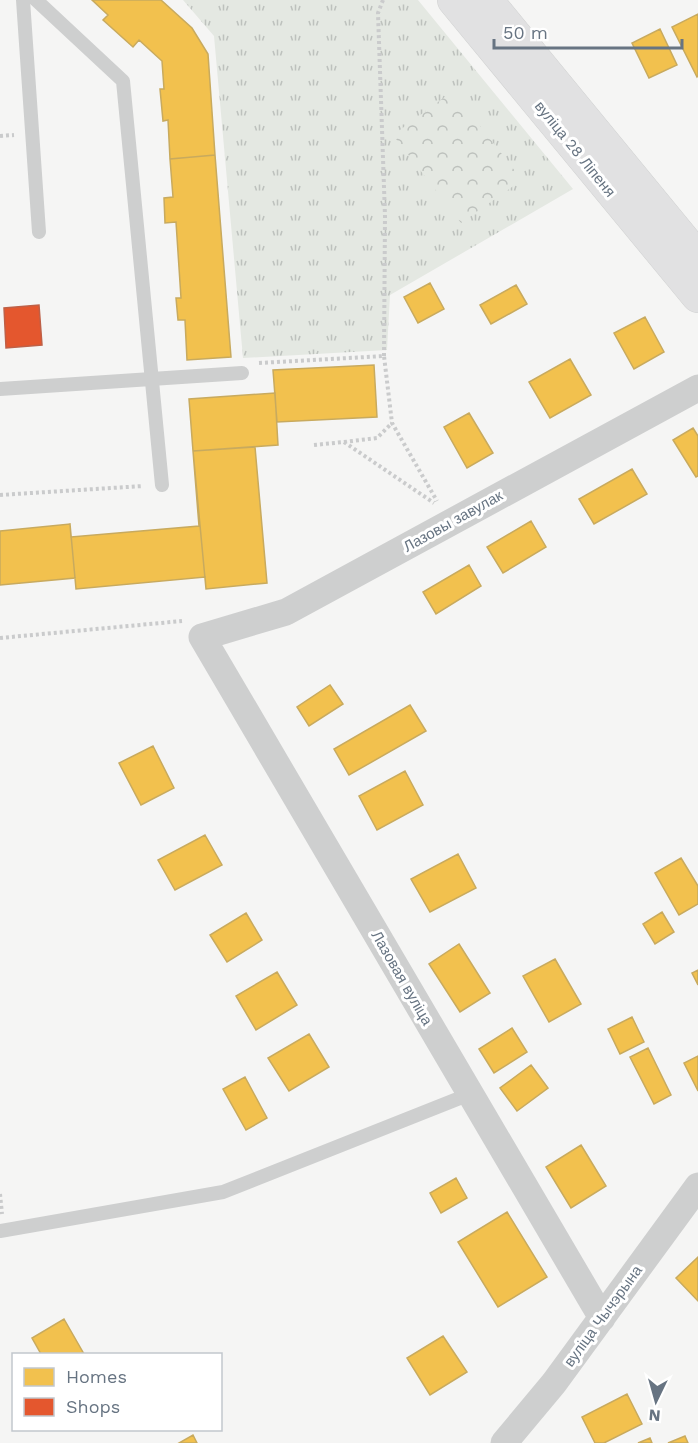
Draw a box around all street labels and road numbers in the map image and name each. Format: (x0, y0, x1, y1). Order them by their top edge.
street label: вуліца 28 Ліпеня (531, 97, 619, 201)
street label: Лазовы завулак (400, 486, 506, 556)
street label: Лазовая вуліца (368, 927, 437, 1029)
street label: вуліца Чычэрына (560, 1261, 646, 1370)

